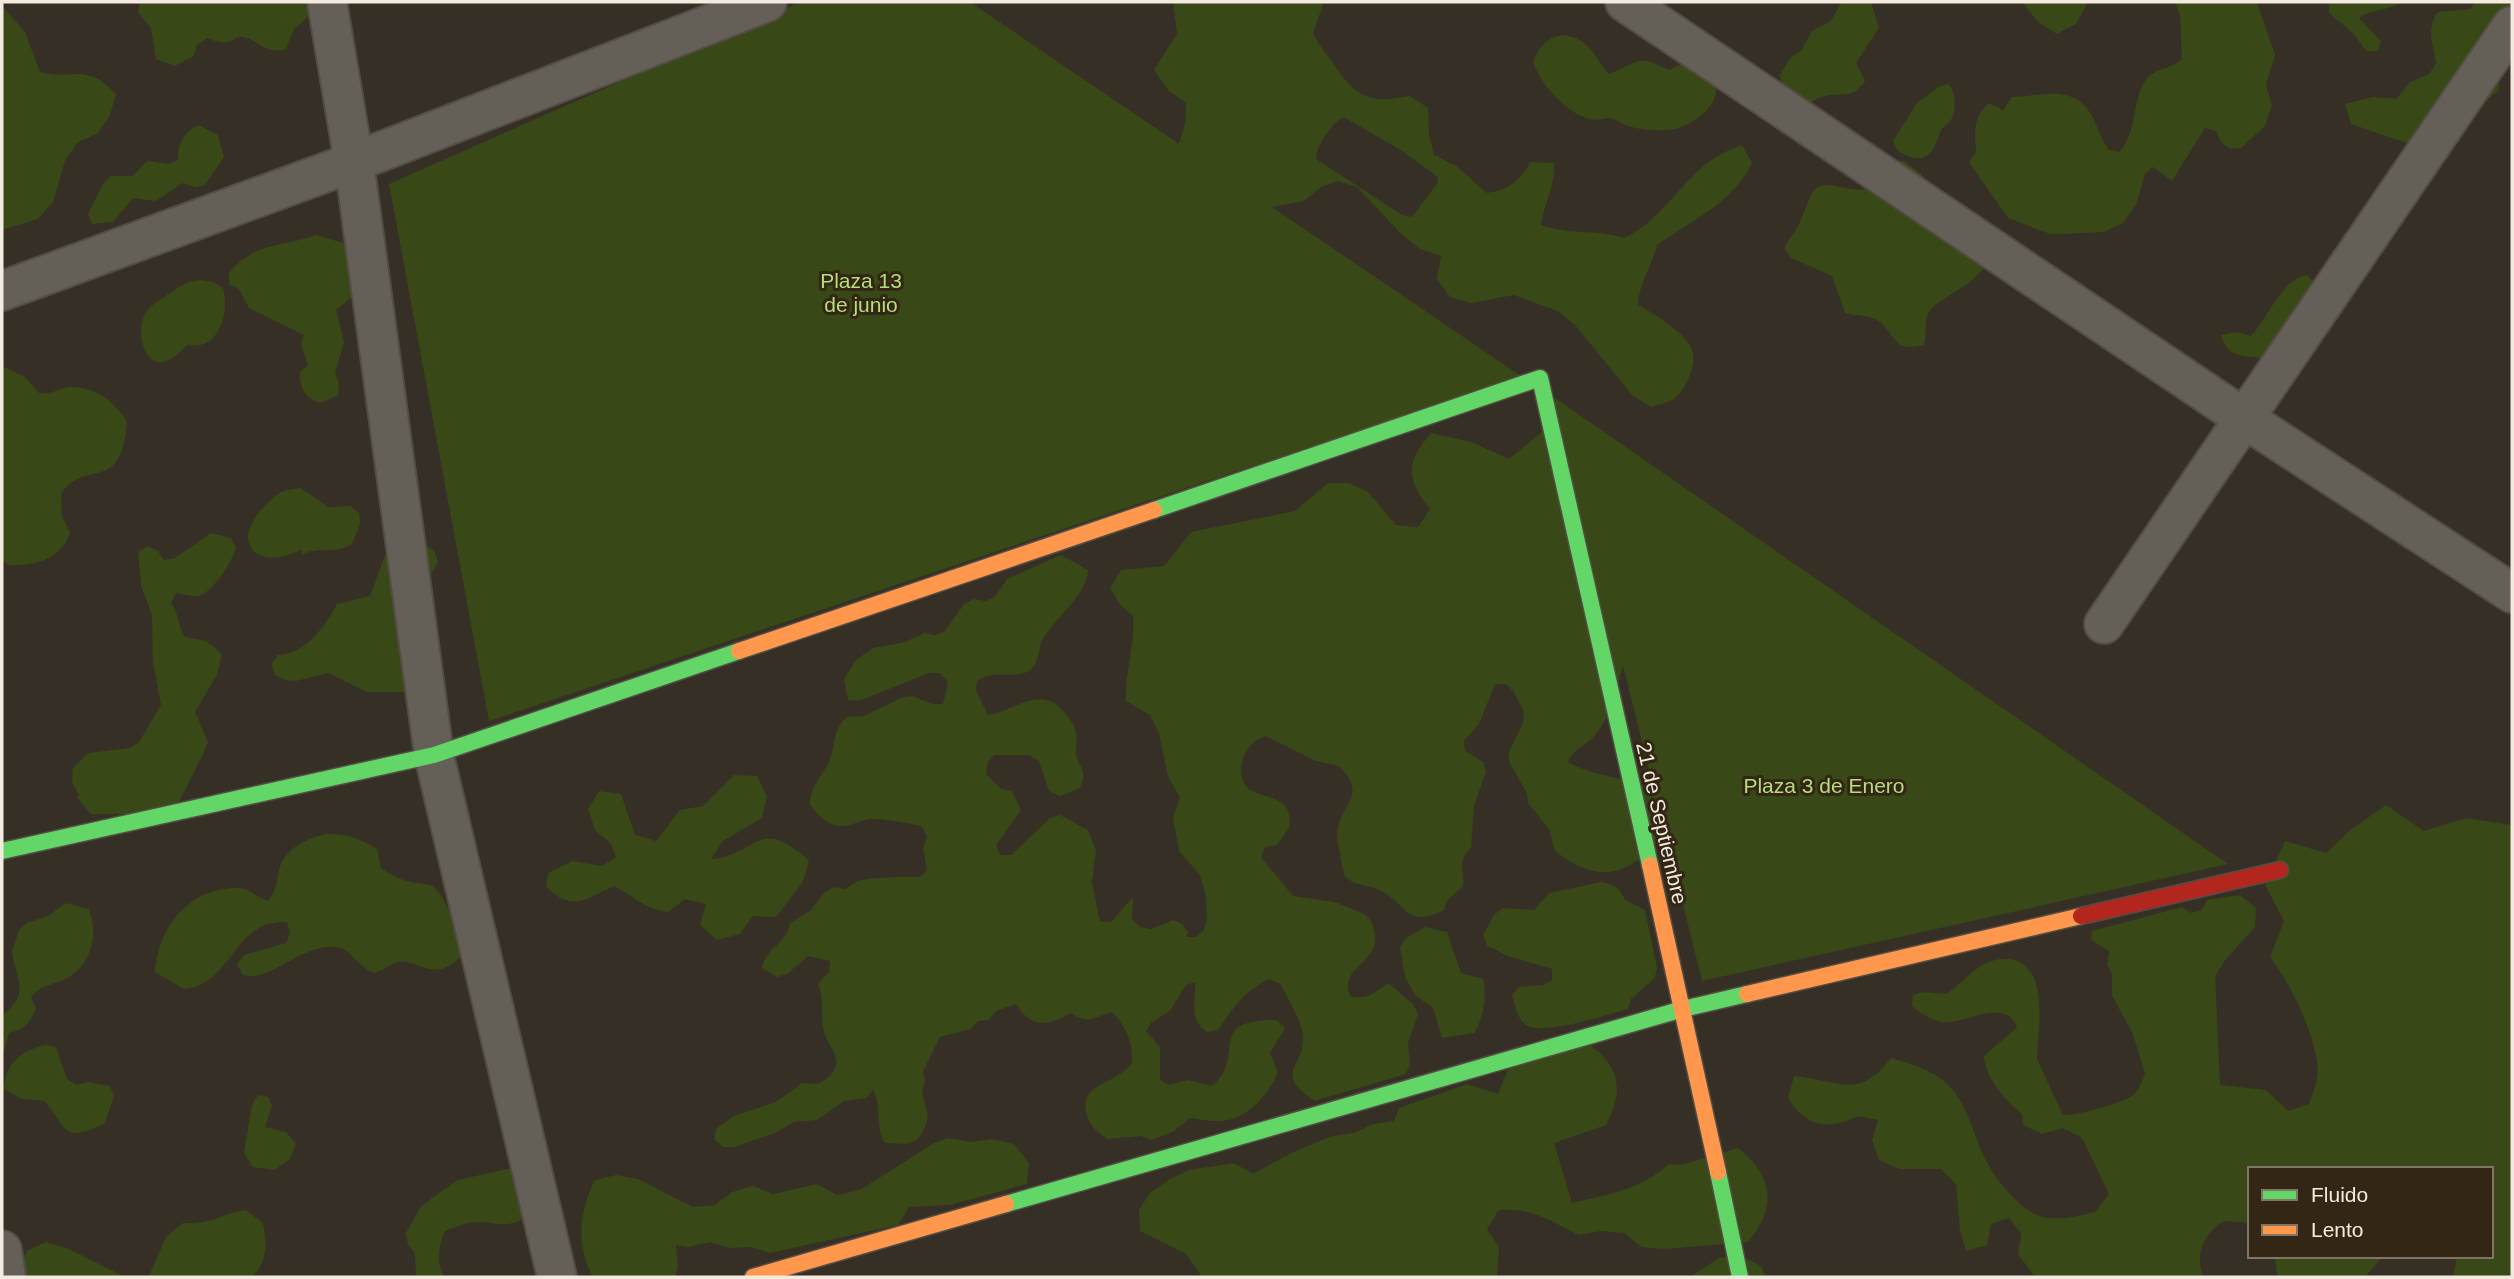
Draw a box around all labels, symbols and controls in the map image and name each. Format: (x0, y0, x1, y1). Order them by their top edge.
park label: Plaza 13 de junio (820, 269, 902, 316)
street label: 21 de Septiembre (1632, 740, 1692, 906)
park label: Plaza 3 de Enero (1743, 774, 1905, 797)
legend (2248, 1167, 2493, 1258)
text: Fluido (2311, 1183, 2368, 1206)
text: Lento (2311, 1218, 2364, 1241)

